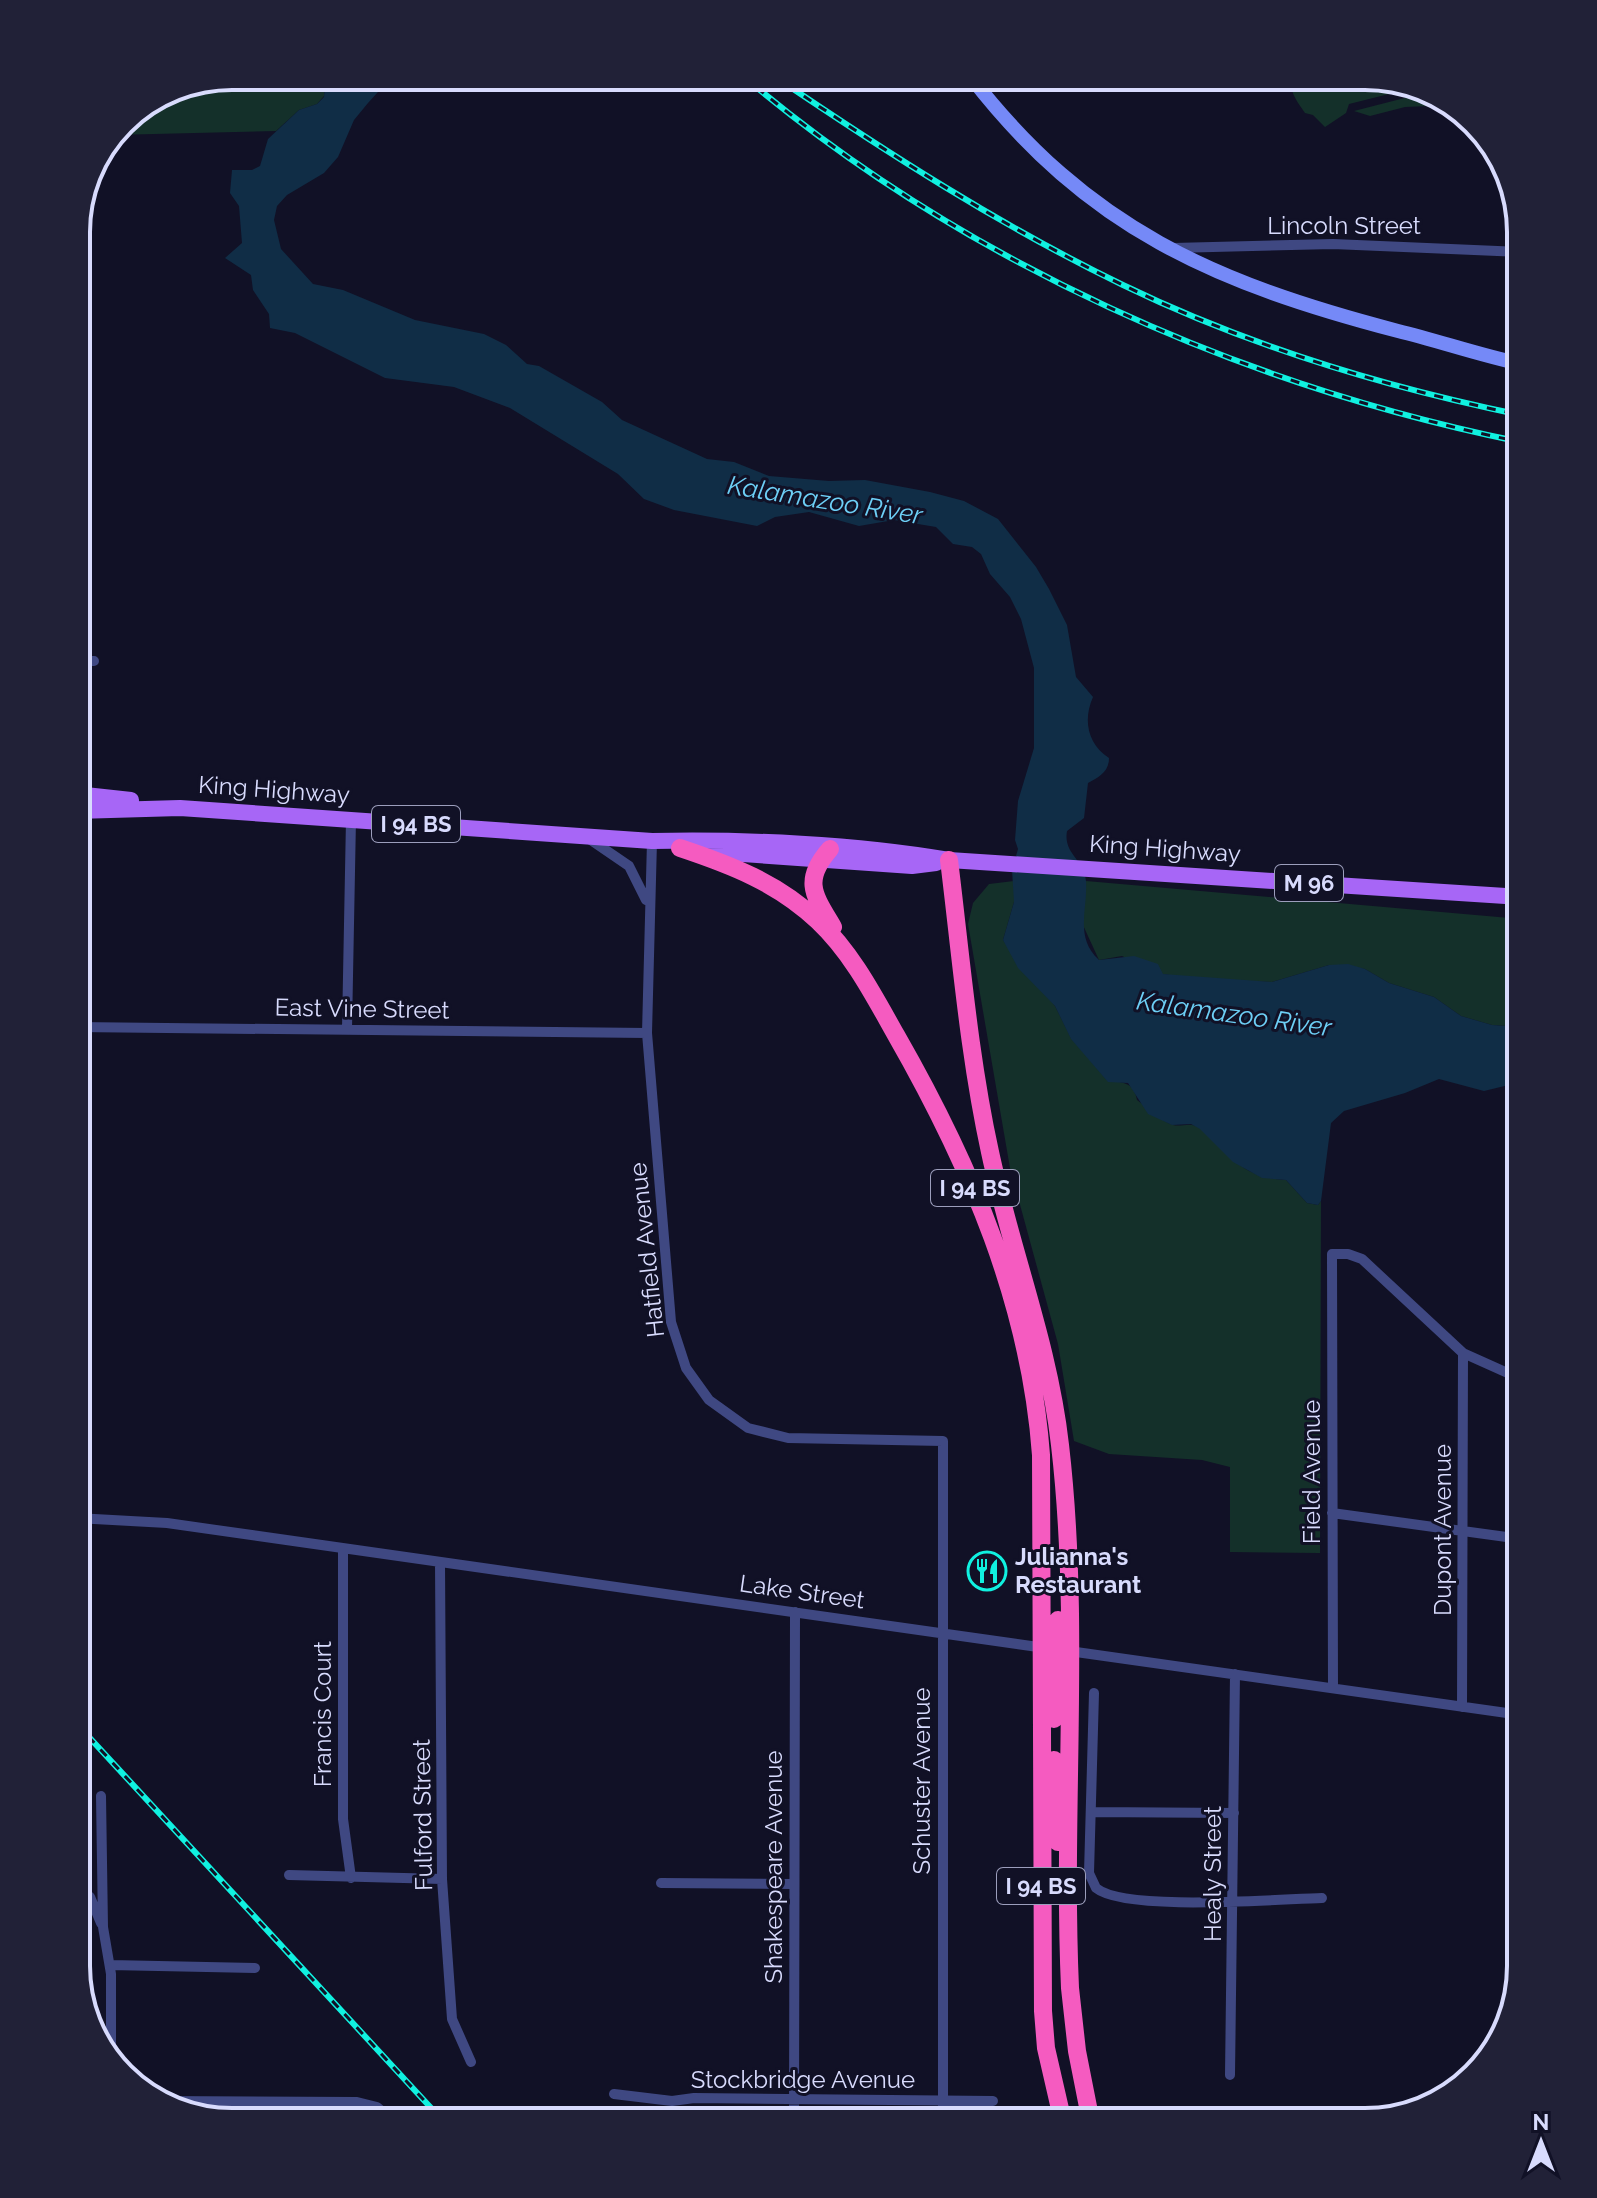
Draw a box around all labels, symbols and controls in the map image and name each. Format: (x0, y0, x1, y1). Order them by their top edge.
street label: Lincoln Street (1267, 211, 1421, 240)
water label: Kalamazoo River (726, 470, 926, 530)
street label: King Highway (197, 770, 351, 809)
road number: I 94 BS (372, 806, 460, 842)
street label: King Highway (1088, 829, 1242, 868)
road number: M 96 (1275, 865, 1343, 901)
water label: Kalamazoo River (1135, 985, 1335, 1043)
street label: East Vine Street (274, 992, 450, 1025)
street label: Hatfield Avenue (623, 1161, 670, 1339)
road number: I 94 BS (931, 1170, 1019, 1206)
street label: Field Avenue (1297, 1400, 1326, 1544)
street label: Dupont Avenue (1428, 1444, 1457, 1616)
place label: Julianna's Restaurant (1015, 1542, 1141, 1599)
restaurant icon: Julianna's Restaurant (966, 1550, 1008, 1592)
street label: Lake Street (738, 1568, 866, 1615)
street label: Francis Court (308, 1641, 337, 1787)
street label: Schuster Avenue (907, 1688, 936, 1874)
street label: Fulford Street (407, 1739, 438, 1891)
street label: Shakespeare Avenue (759, 1750, 788, 1984)
street label: Healy Street (1198, 1806, 1227, 1942)
road number: I 94 BS (997, 1868, 1085, 1904)
street label: Stockbridge Avenue (691, 2065, 915, 2094)
north arrow (1501, 2102, 1581, 2182)
text: N (1533, 2109, 1549, 2135)

